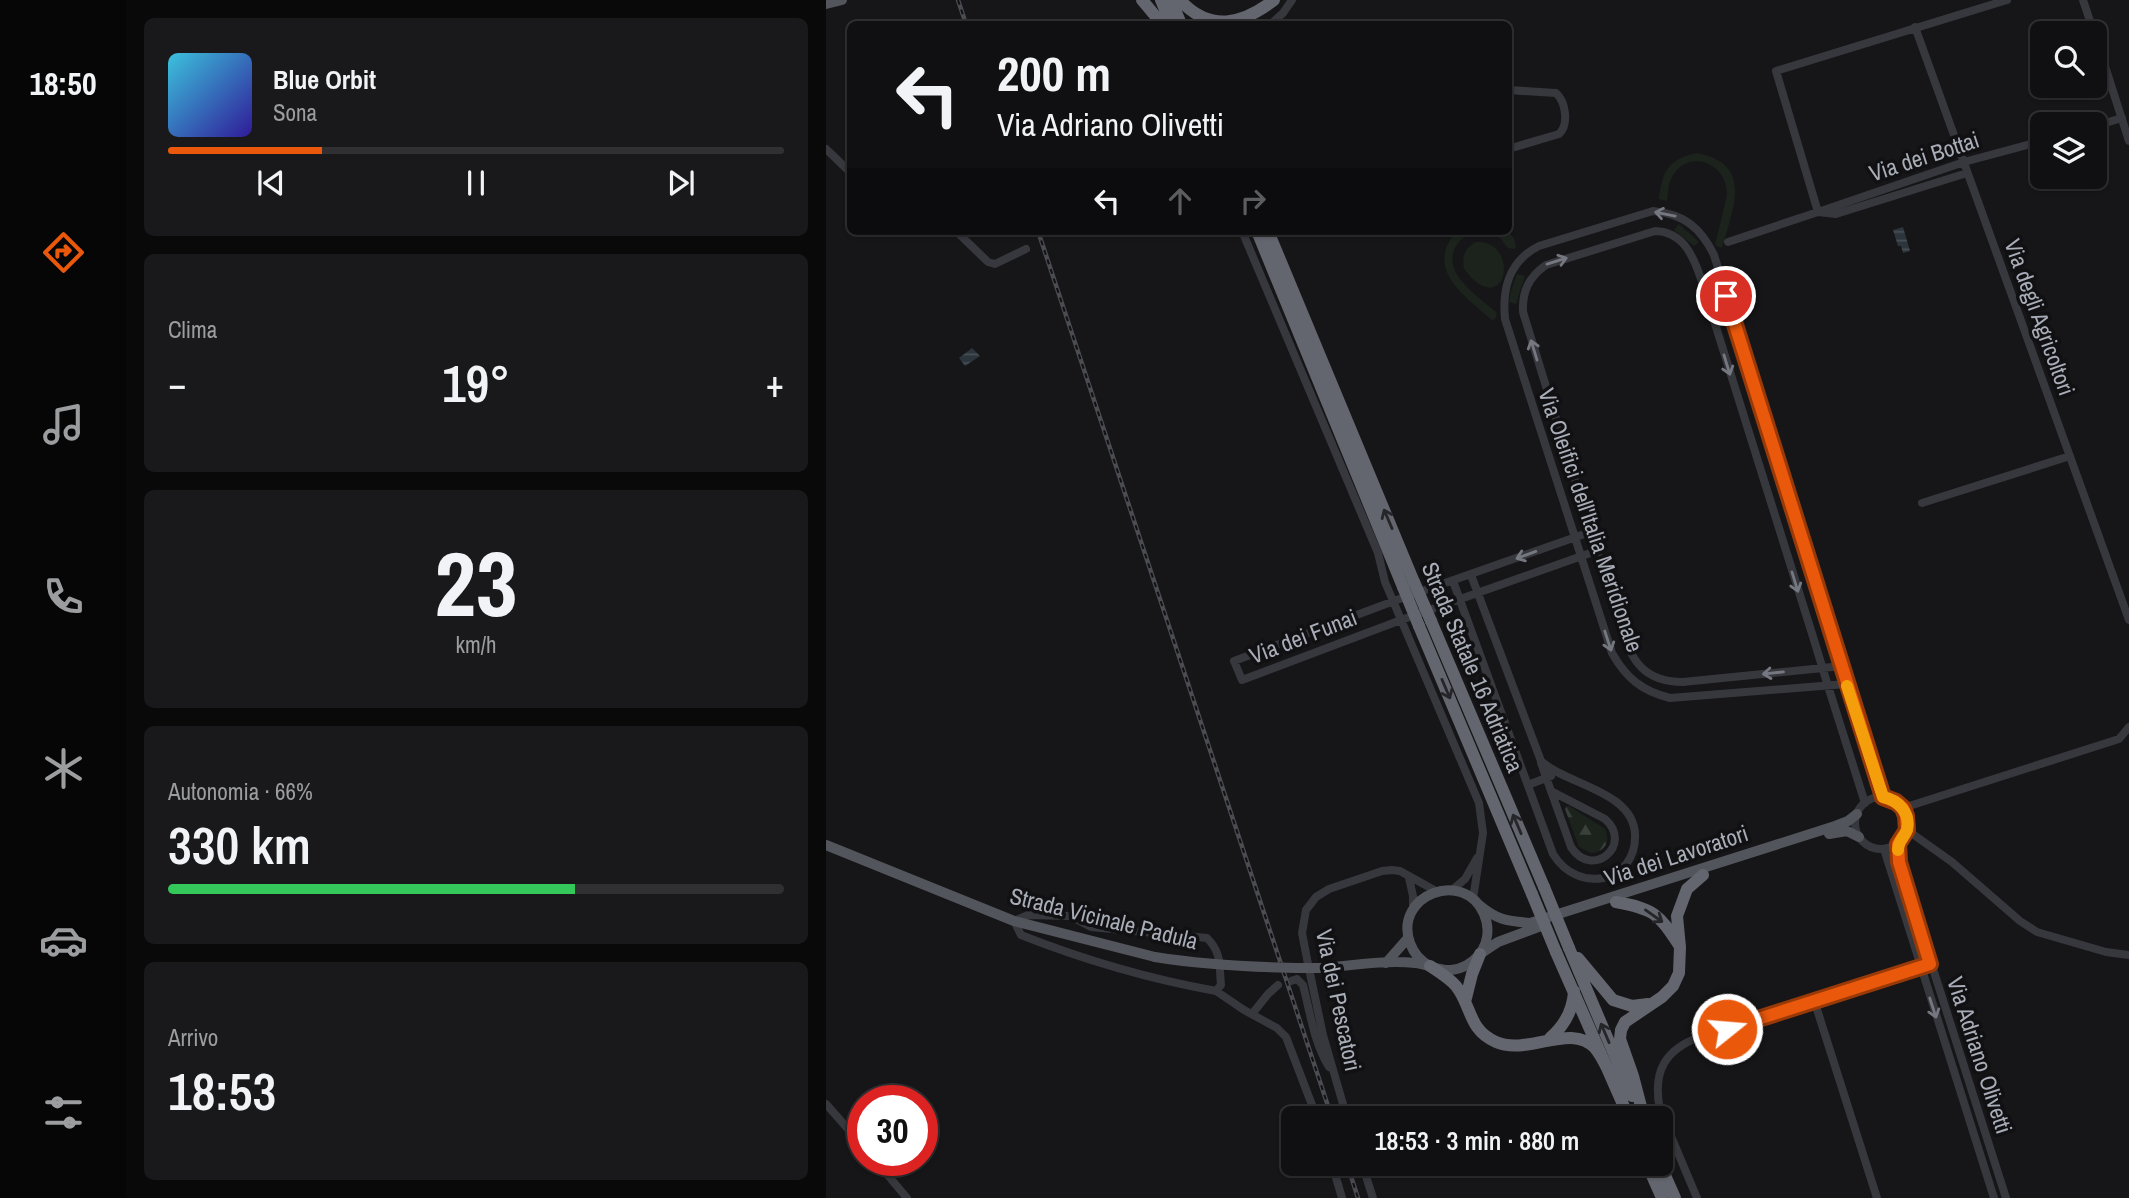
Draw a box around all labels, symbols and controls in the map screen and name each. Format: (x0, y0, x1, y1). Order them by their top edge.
map controls (2030, 21, 2107, 189)
button: search (2030, 21, 2107, 98)
text: 200 m (997, 40, 1111, 106)
icon: left (882, 49, 973, 140)
text: 18:50 (29, 62, 97, 105)
text: Blue Orbit (273, 62, 376, 97)
text: Sona (273, 97, 317, 128)
text: Via Adriano Olivetti (997, 103, 1224, 146)
button: layers (2030, 112, 2107, 189)
street label: Via dei Bottai (1865, 124, 1983, 188)
icon: previous (252, 164, 290, 202)
icon: pause (457, 164, 495, 202)
icon: next (662, 164, 700, 202)
icon: left (1088, 182, 1126, 220)
icon: ahead (1161, 182, 1199, 220)
icon: right (1234, 182, 1272, 220)
one-way arrow (1654, 206, 1676, 219)
icon: directions (39, 228, 88, 277)
street label: Via degli Agricoltori (1997, 235, 2083, 399)
one-way arrow (1546, 254, 1568, 267)
pin (1696, 266, 1756, 326)
icon: arrive (1707, 277, 1745, 315)
text: Clima (168, 314, 217, 345)
one-way arrow (1527, 339, 1540, 361)
text: 19° (442, 348, 510, 418)
one-way arrow (1722, 354, 1735, 376)
text: − (168, 358, 186, 409)
text: + (766, 358, 784, 409)
street label: Via Oleifici dell'Italia Meridionale (1531, 384, 1651, 656)
icon: music (39, 400, 88, 449)
one-way arrow (1381, 509, 1394, 530)
text: 23 (435, 522, 518, 644)
one-way arrow (1515, 550, 1537, 563)
street label: Strada Statale 16 Adriatica (1415, 557, 1532, 777)
one-way arrow (1790, 571, 1803, 593)
icon: phone (39, 572, 88, 621)
street label: Via dei Funai (1245, 601, 1361, 671)
text: km/h (456, 629, 496, 660)
one-way arrow (1603, 629, 1616, 651)
one-way arrow (1762, 667, 1785, 680)
one-way arrow (1440, 678, 1453, 699)
icon: climate (39, 744, 88, 793)
text: Autonomia · 66% (168, 776, 313, 807)
text: 330 km (168, 810, 311, 880)
one-way arrow (1510, 814, 1523, 835)
street label: Via dei Lavoratori (1600, 817, 1752, 893)
street label: Strada Vicinale Padula (1007, 880, 1202, 956)
one-way arrow (1644, 908, 1663, 923)
icon: car (39, 916, 88, 965)
street label: Via dei Pescatori (1309, 926, 1369, 1074)
street label: Via Adriano Olivetti (1940, 973, 2020, 1137)
position arrow (1690, 992, 1764, 1066)
one-way arrow (1928, 996, 1940, 1018)
text: Arrivo (168, 1022, 218, 1053)
one-way arrow (1598, 1023, 1611, 1044)
text: 18:53 (168, 1056, 276, 1126)
speed limit sign: 30 (847, 1085, 938, 1176)
icon: filters (39, 1088, 88, 1137)
text: 18:53 · 3 min · 880 m (1375, 1123, 1579, 1158)

